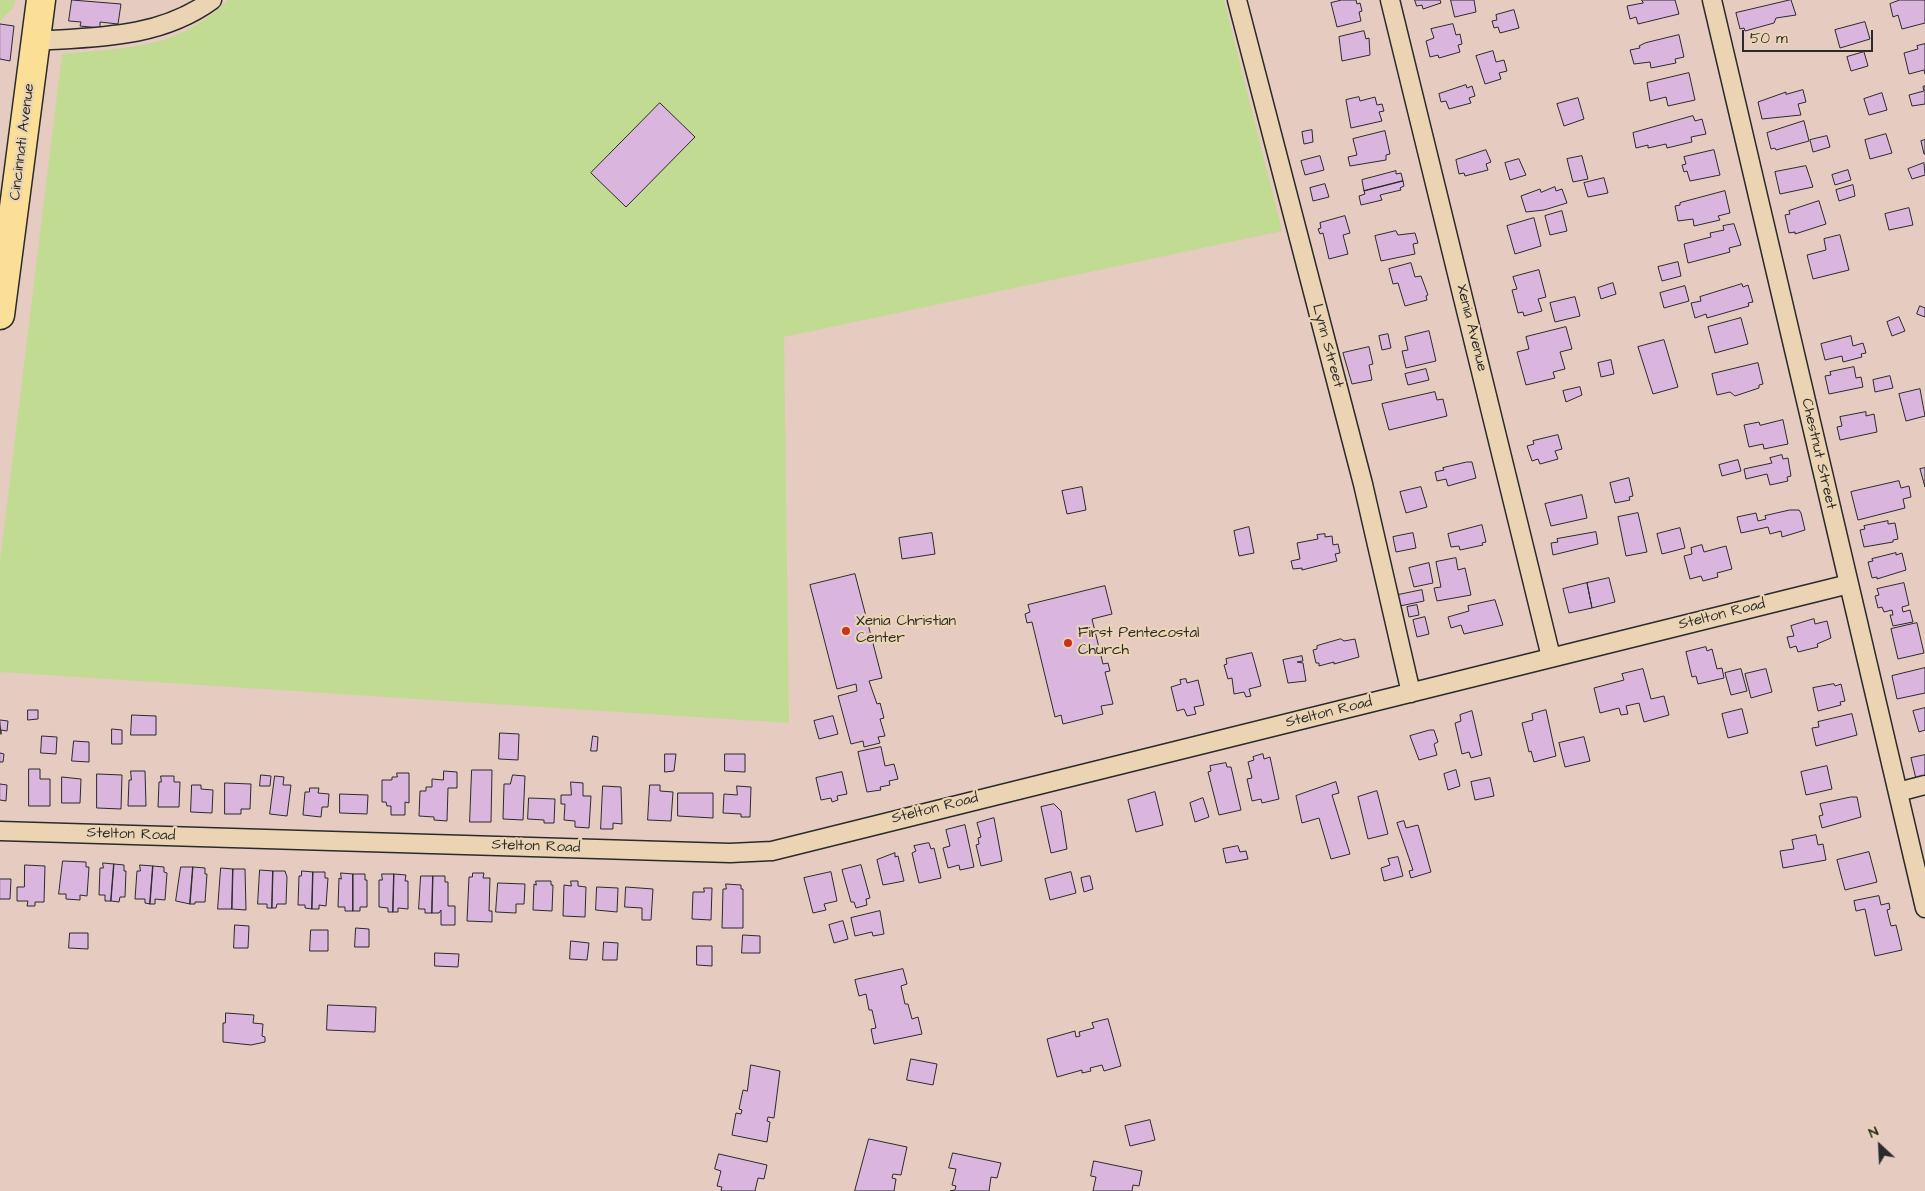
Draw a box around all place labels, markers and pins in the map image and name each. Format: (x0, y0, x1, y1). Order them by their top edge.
place label: Xenia Christian Center (856, 613, 956, 648)
marker: Xenia Christian Center (840, 625, 852, 637)
place label: First Pentecostal Church (1078, 625, 1199, 660)
marker: First Pentecostal Church (1062, 637, 1074, 649)

